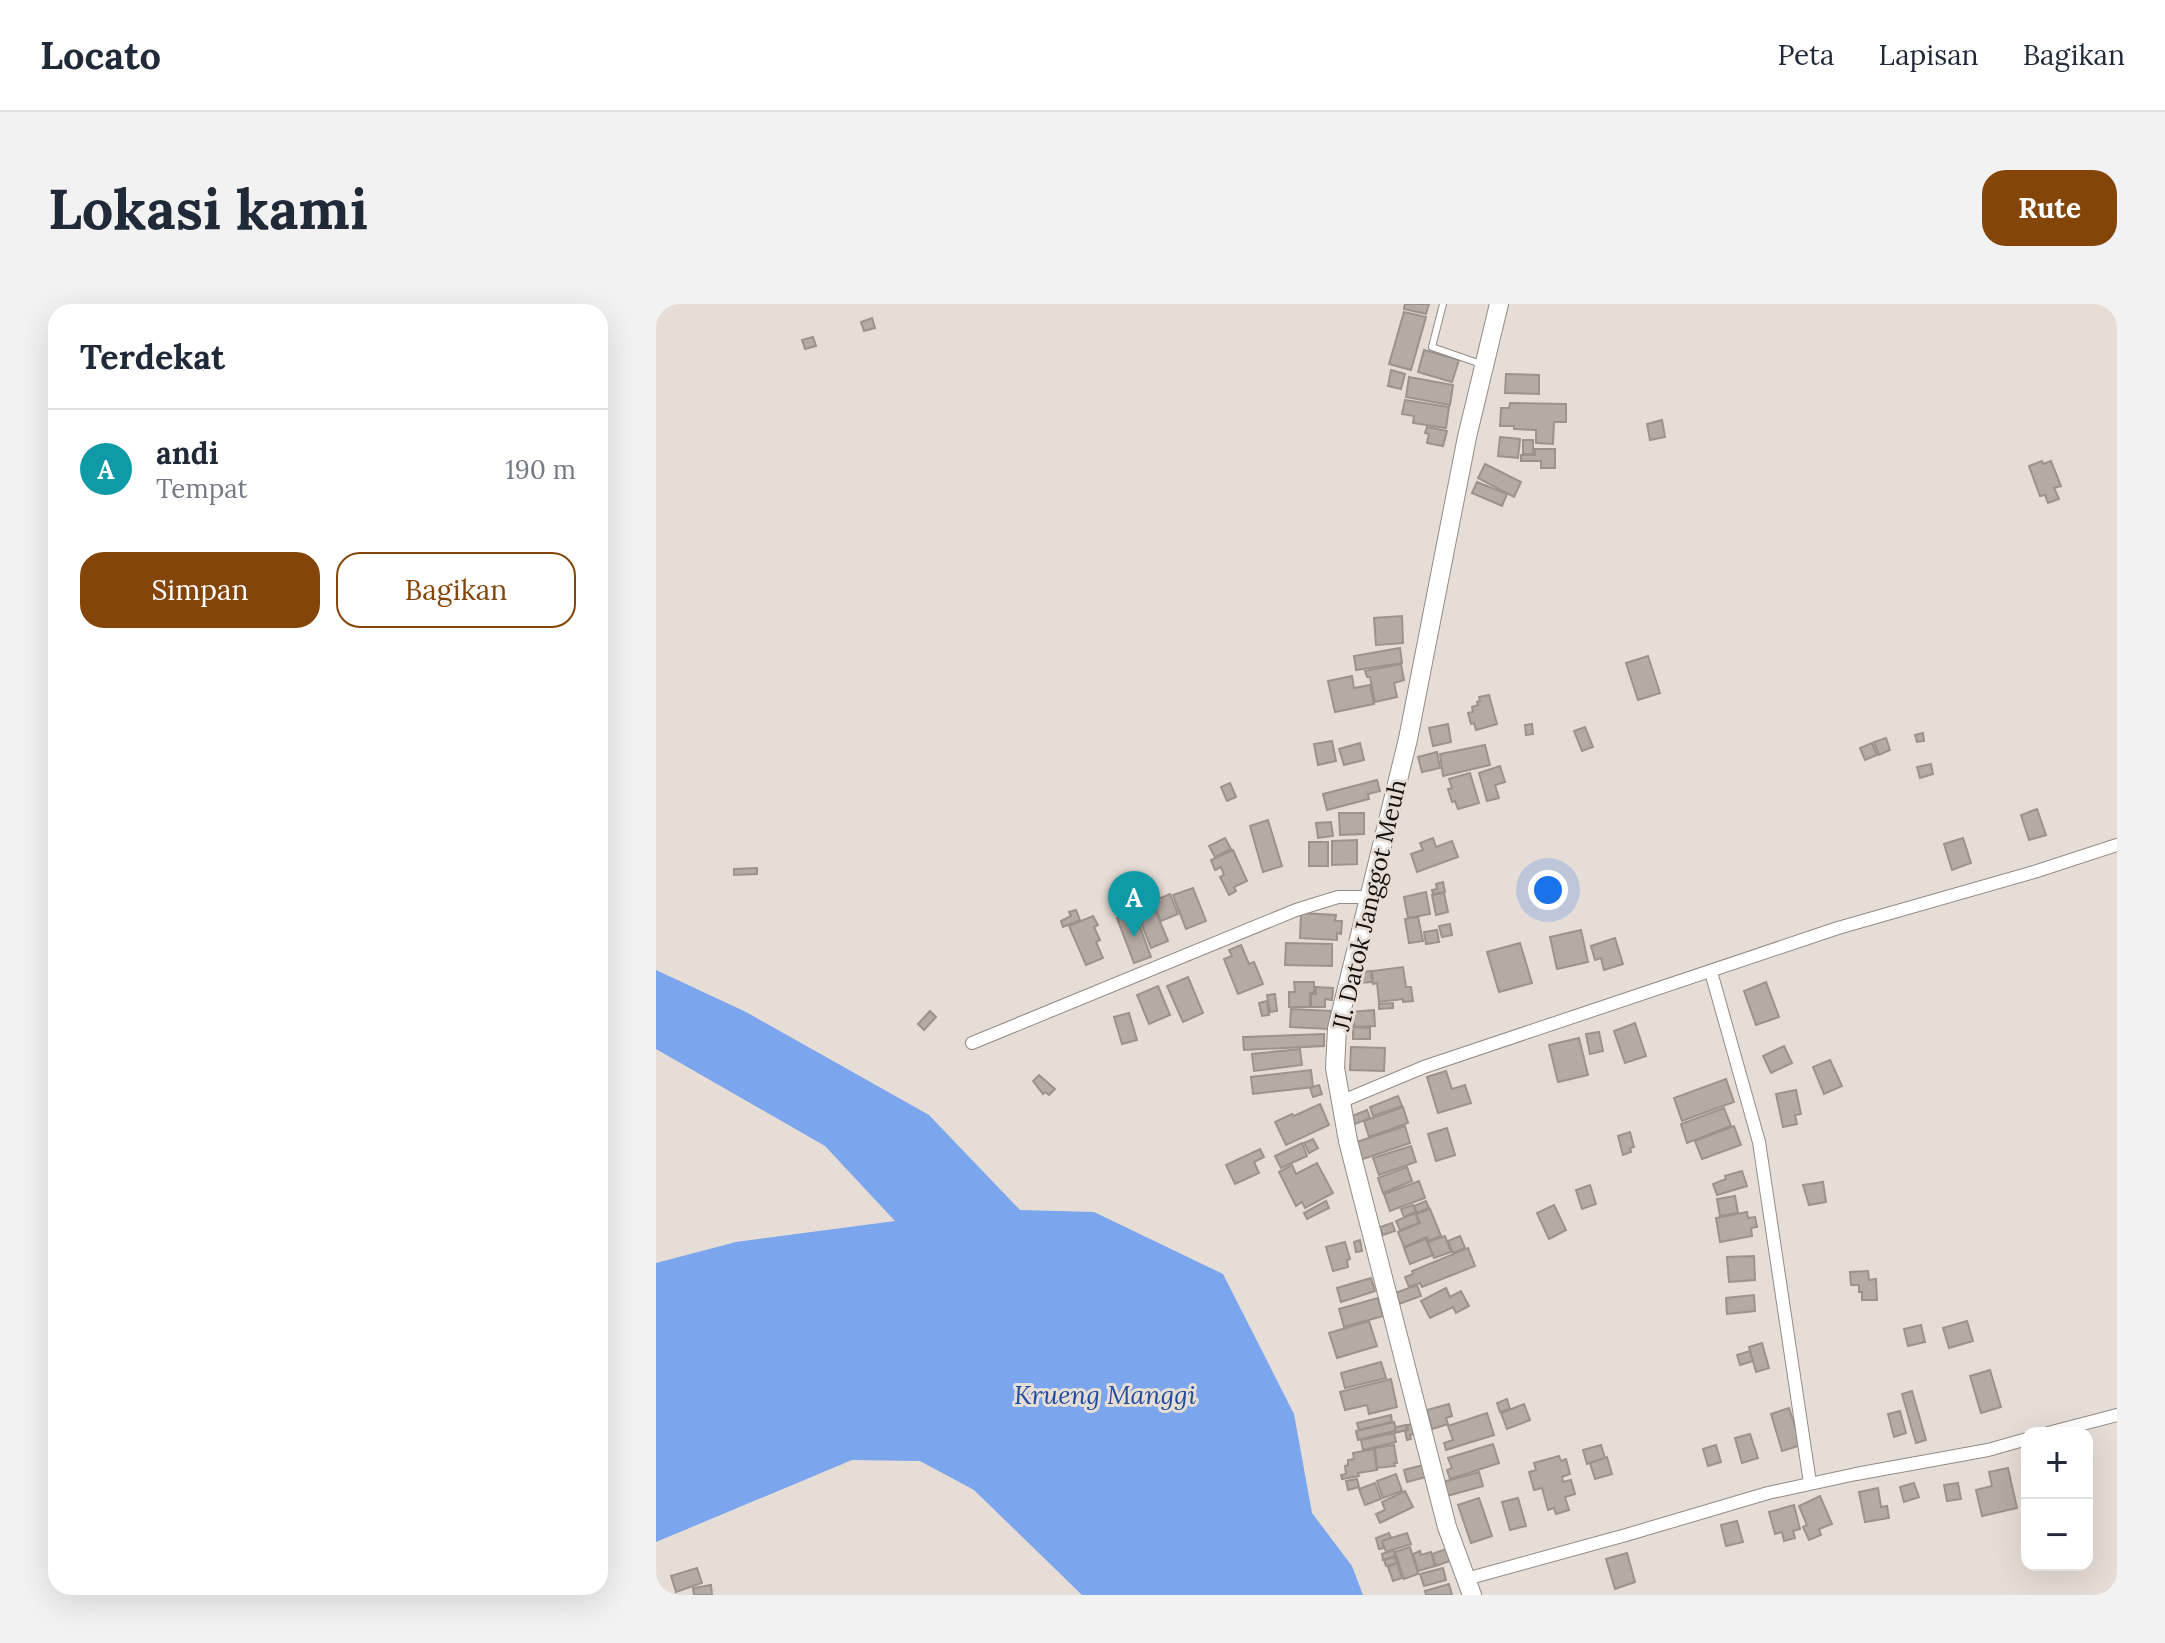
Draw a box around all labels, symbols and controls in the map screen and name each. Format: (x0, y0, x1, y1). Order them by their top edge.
text: Locato (40, 31, 161, 79)
text: Peta (1777, 37, 1834, 73)
text: Lapisan (1878, 37, 1979, 73)
text: Bagikan (2023, 37, 2125, 73)
button: Rute (1982, 170, 2117, 246)
text: Lokasi kami (48, 173, 368, 244)
text: Terdekat (80, 335, 225, 378)
text: andi (156, 434, 219, 472)
text: A (97, 453, 115, 486)
text: 190 m (505, 453, 576, 486)
text: Tempat (156, 472, 248, 505)
button: Simpan (80, 552, 320, 628)
button: Bagikan (336, 552, 576, 628)
street label: JI. Datok Janggot Meuh (1325, 776, 1413, 1035)
your location (1528, 870, 1568, 910)
pin: A (1108, 871, 1160, 937)
water label: Krueng Manggi (1014, 1378, 1197, 1411)
map controls (2021, 1427, 2093, 1571)
button: + (2021, 1427, 2093, 1499)
button: − (2021, 1499, 2093, 1571)

